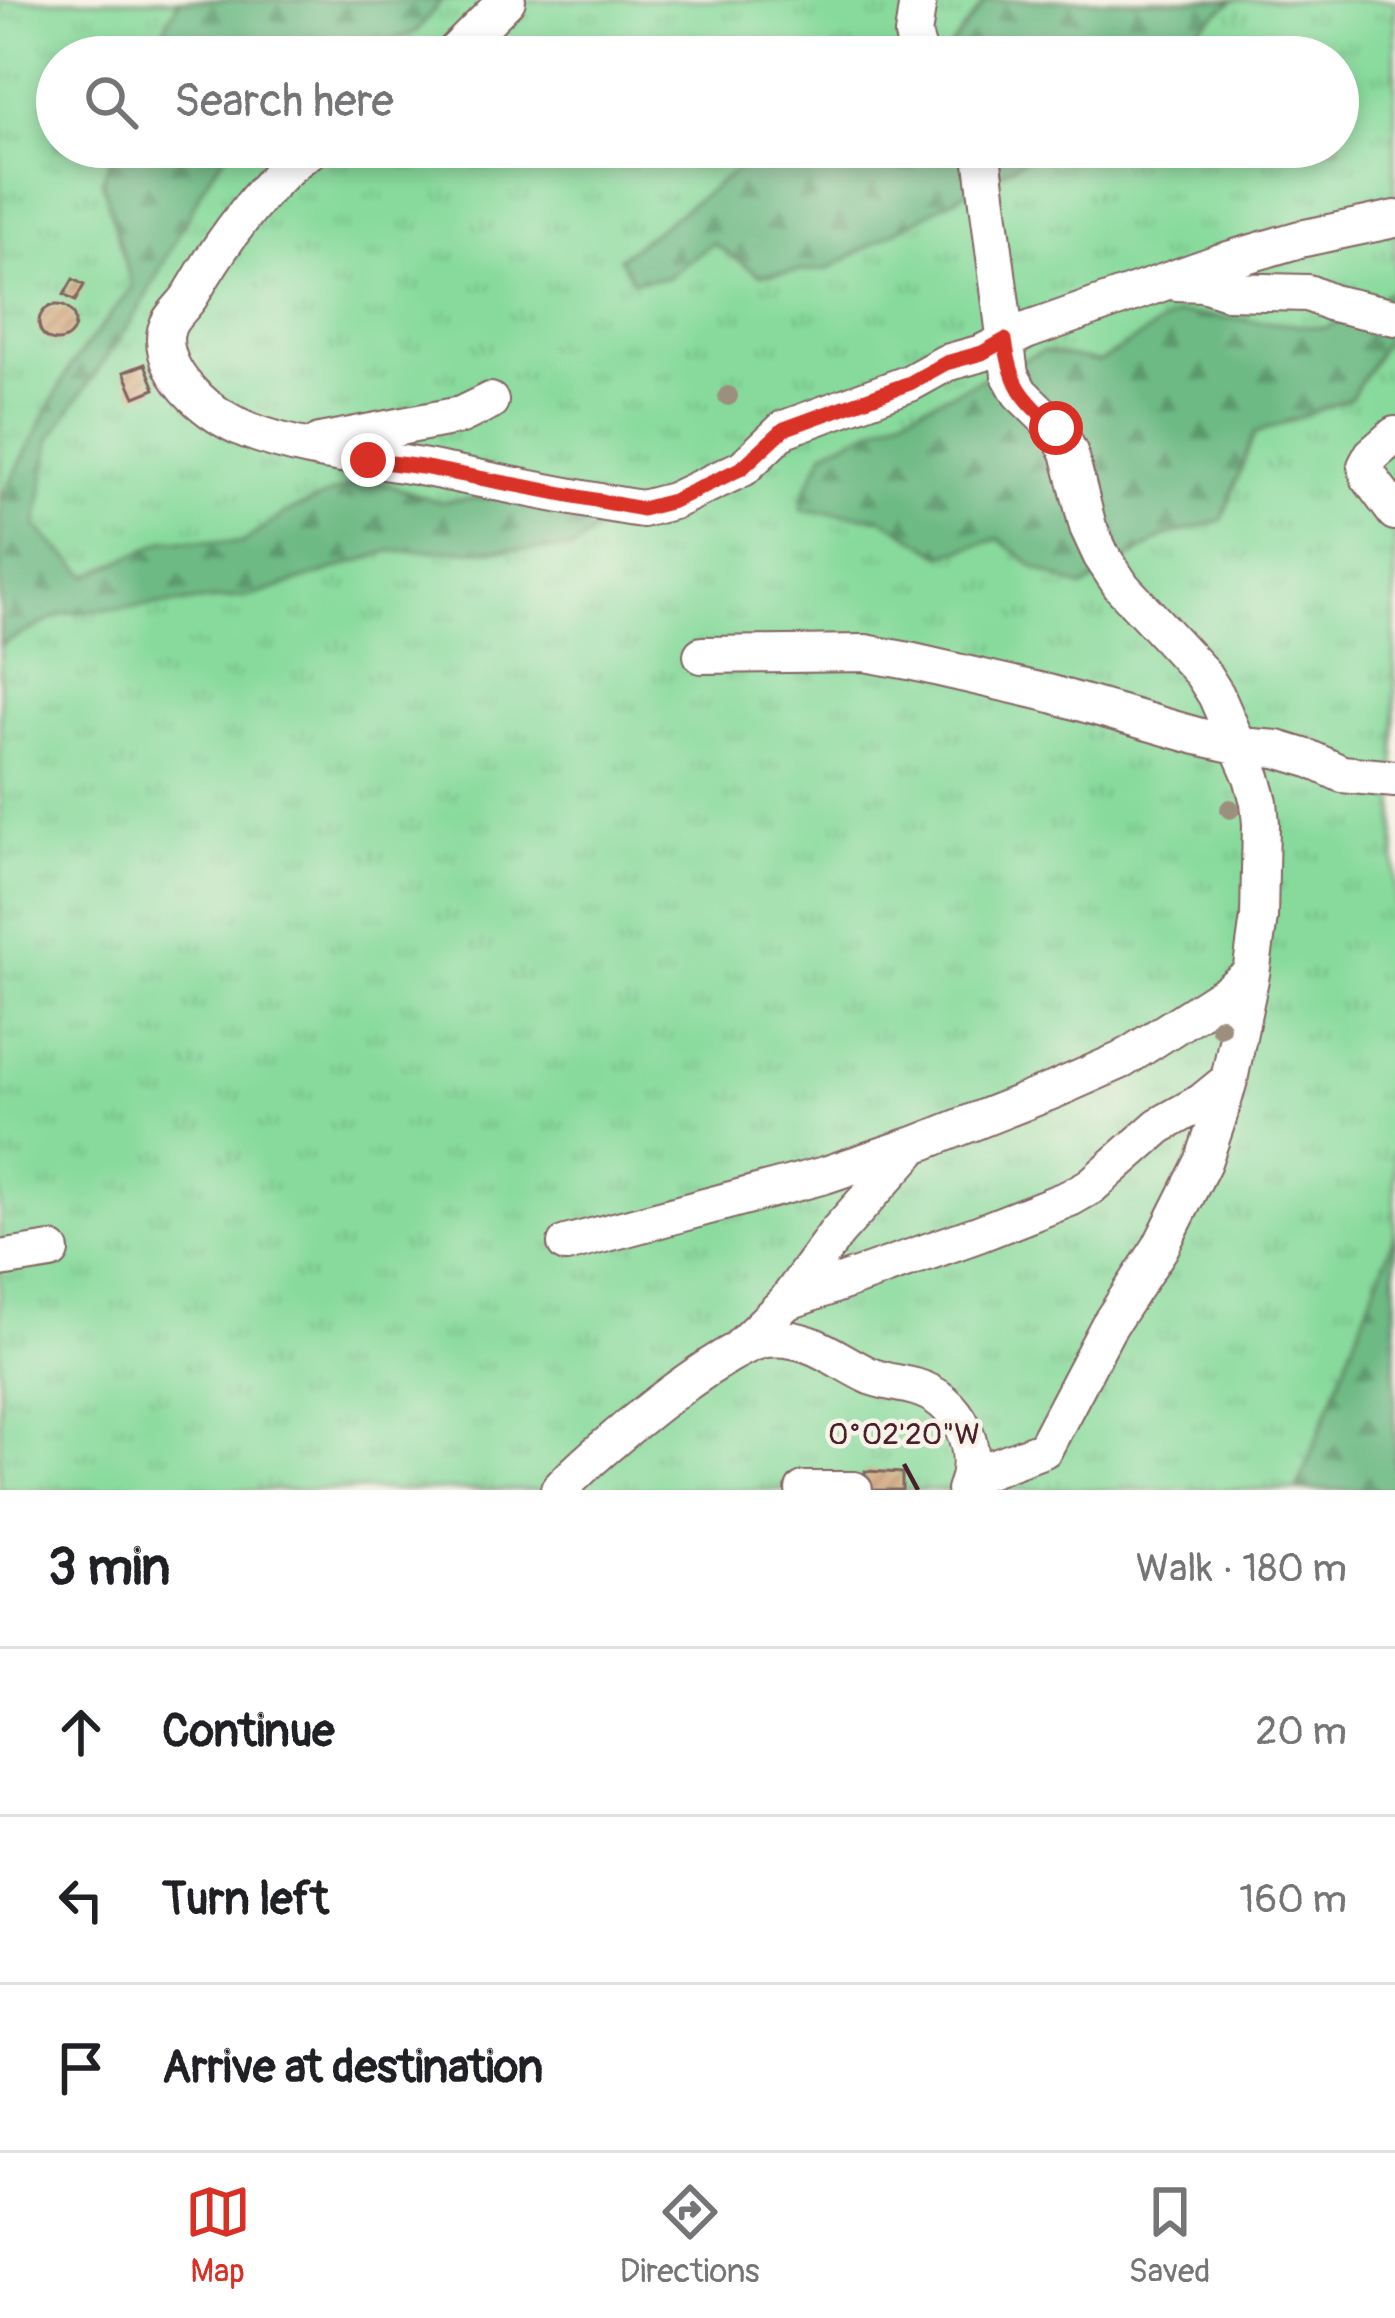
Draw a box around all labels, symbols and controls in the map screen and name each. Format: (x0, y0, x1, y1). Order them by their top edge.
search box (36, 36, 1359, 168)
icon: search (78, 69, 144, 135)
text: Search here (174, 74, 394, 130)
route start (1029, 401, 1083, 455)
route end (341, 433, 395, 487)
text: 0°02'20"W (828, 1416, 980, 1453)
text: 3 min (48, 1536, 170, 1600)
text: Walk · 180 m (1136, 1544, 1347, 1593)
icon: ahead (48, 1699, 114, 1765)
text: Continue (162, 1704, 335, 1760)
text: 20 m (1255, 1707, 1347, 1756)
icon: left (48, 1867, 114, 1933)
text: Turn left (162, 1872, 329, 1928)
text: 160 m (1239, 1875, 1347, 1924)
icon: arrive (48, 2035, 114, 2101)
text: Arrive at destination (162, 2040, 543, 2096)
tab: Map (185, 2179, 251, 2292)
tab: Directions (620, 2179, 760, 2292)
tab: Saved (1129, 2179, 1210, 2292)

